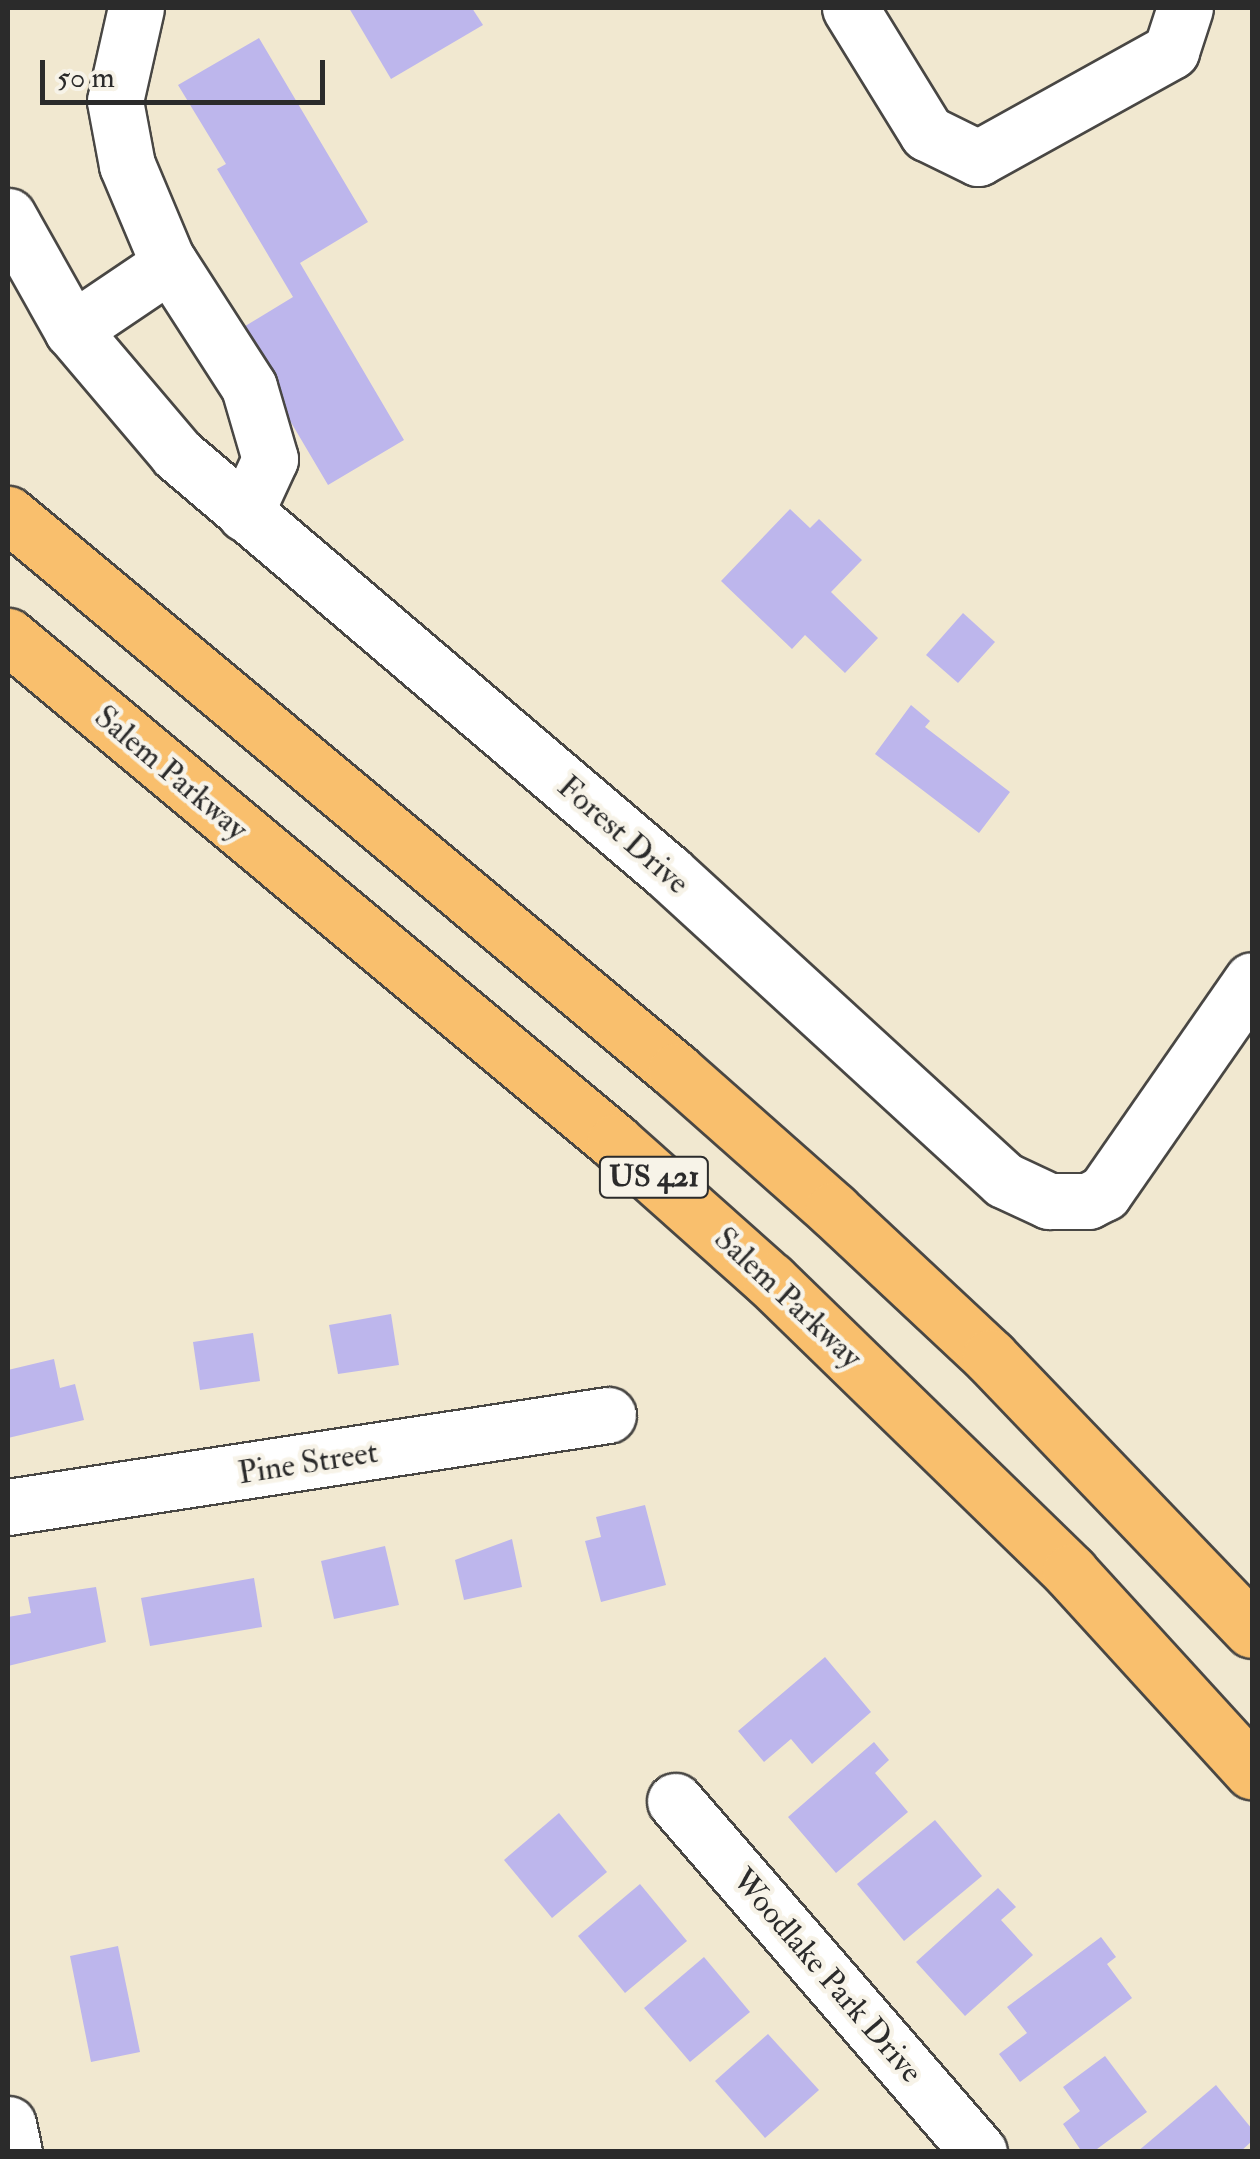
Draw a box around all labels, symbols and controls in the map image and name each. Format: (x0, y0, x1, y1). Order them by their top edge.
scale bar (45, 40, 330, 102)
text: 50 m (57, 59, 115, 96)
street label: Salem Parkway (86, 698, 256, 848)
street label: Forest Drive (550, 768, 696, 902)
road number: US 421 (596, 1152, 712, 1202)
street label: Salem Parkway (706, 1220, 870, 1376)
street label: Pine Street (235, 1433, 381, 1493)
street label: Woodlake Park Drive (724, 1861, 930, 2091)

